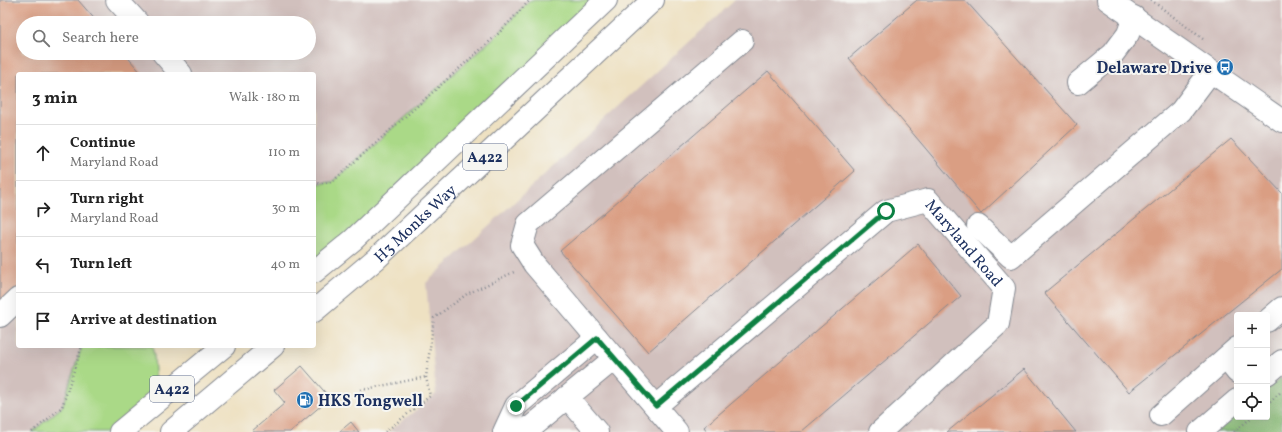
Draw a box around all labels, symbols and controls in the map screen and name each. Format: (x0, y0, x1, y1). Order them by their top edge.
search box (16, 16, 316, 60)
icon: search (30, 27, 52, 49)
text: Search here (62, 28, 139, 49)
bus stop icon: Delaware Drive (1215, 57, 1235, 77)
place label: Delaware Drive (1096, 58, 1212, 80)
text: 3 min (32, 87, 78, 110)
text: Walk · 180 m (229, 89, 300, 107)
text: Continue (70, 133, 135, 154)
icon: ahead (32, 142, 54, 164)
text: 110 m (268, 144, 300, 162)
road number: A422 (463, 144, 507, 170)
text: Maryland Road (70, 154, 158, 172)
street label: H3 Monks Way (370, 180, 462, 268)
text: Turn right (70, 189, 144, 210)
street label: Maryland Road (919, 195, 1007, 292)
icon: right (32, 198, 54, 220)
text: 30 m (272, 200, 300, 218)
route start (877, 202, 895, 220)
text: Maryland Road (70, 210, 158, 228)
icon: left (32, 254, 54, 276)
text: Turn left (70, 254, 132, 275)
text: 40 m (271, 256, 300, 274)
icon: arrive (32, 310, 54, 332)
text: Arrive at destination (70, 310, 217, 331)
map controls (1234, 312, 1270, 420)
button: + (1234, 312, 1270, 348)
button: − (1234, 348, 1270, 384)
road number: A422 (150, 376, 194, 402)
button: locate (1234, 384, 1270, 420)
fuel station icon: HKS Tongwell (295, 390, 315, 410)
place label: HKS Tongwell (318, 391, 423, 413)
route end (507, 397, 525, 415)

